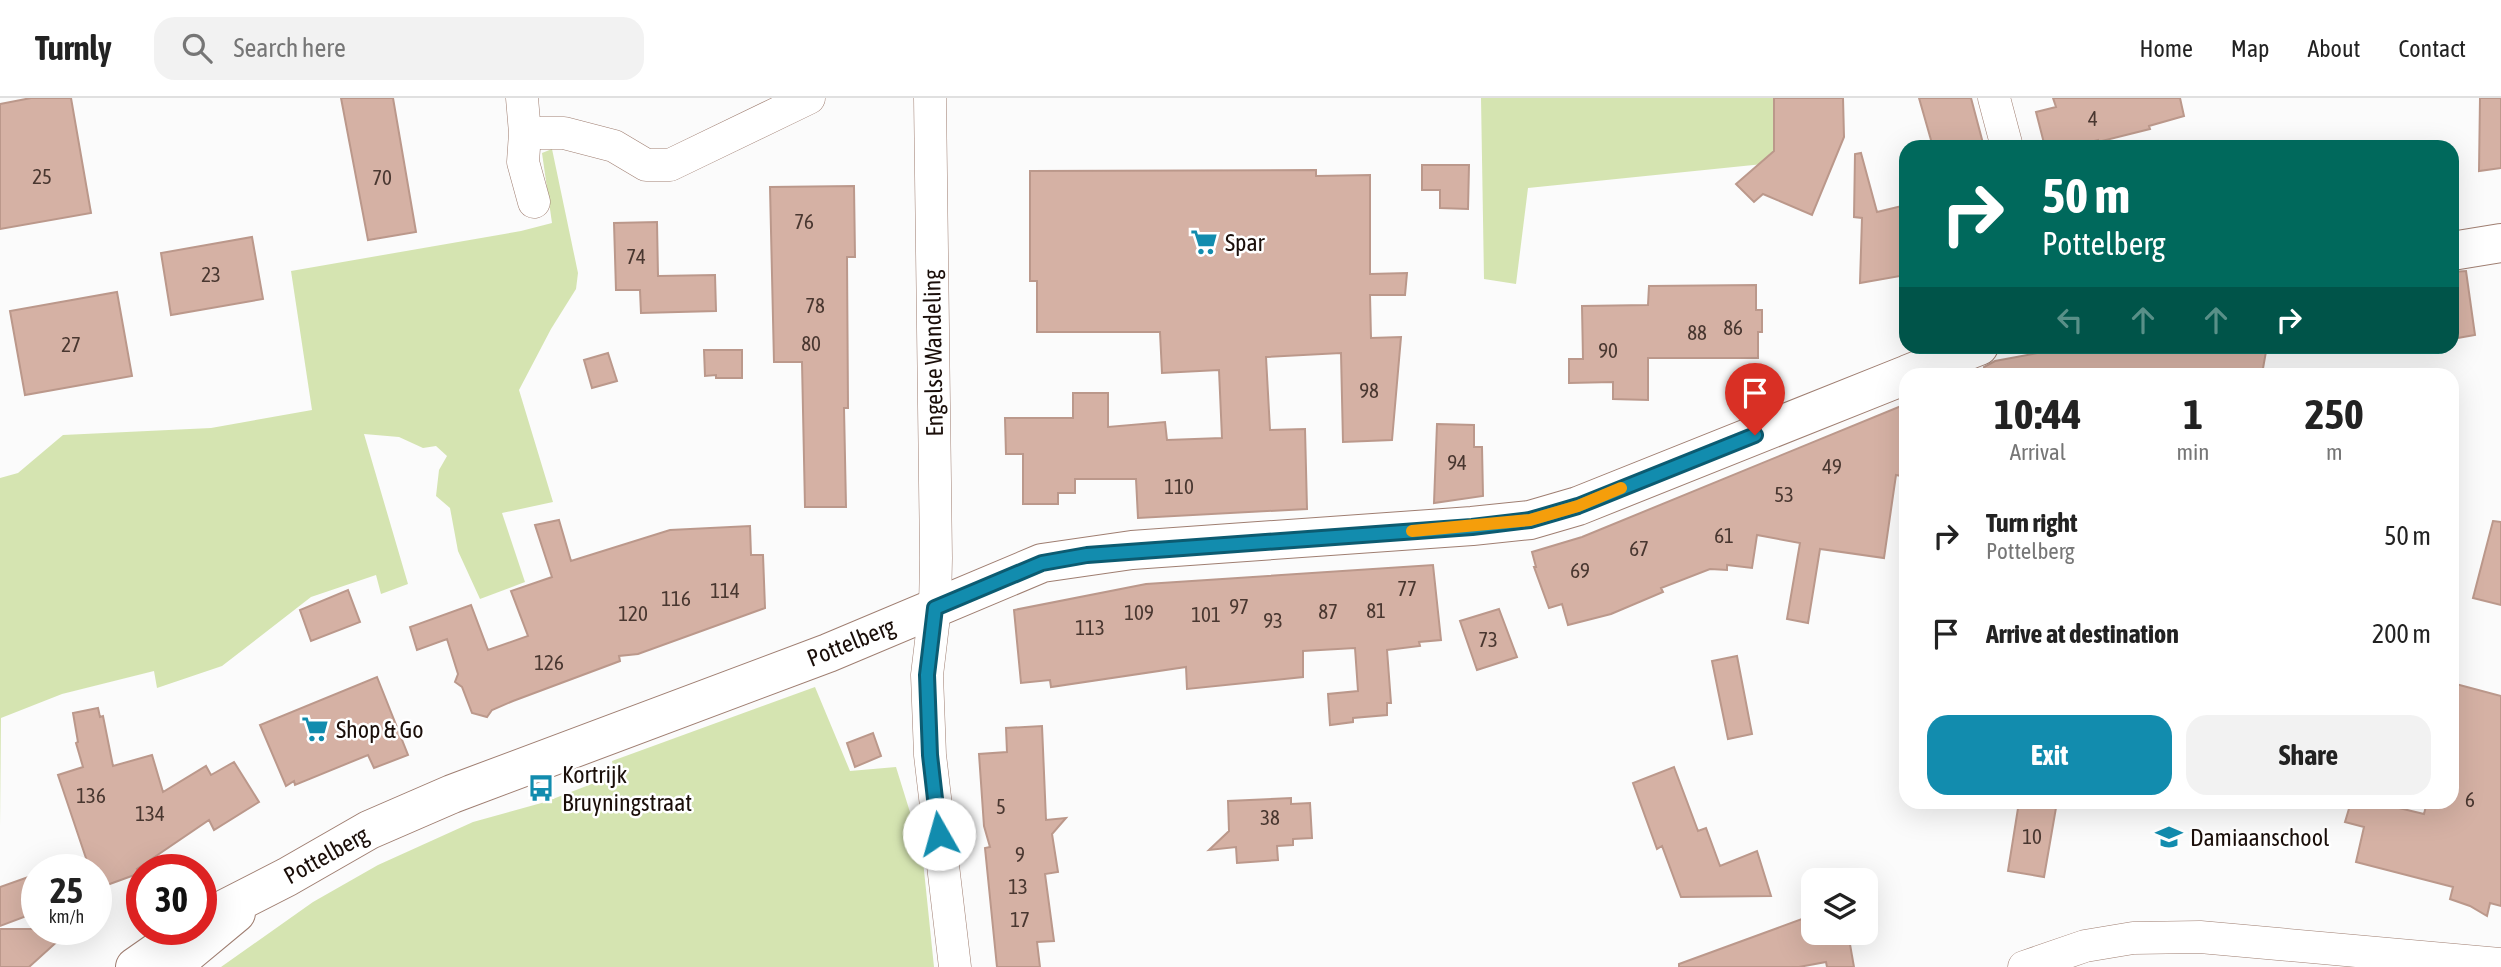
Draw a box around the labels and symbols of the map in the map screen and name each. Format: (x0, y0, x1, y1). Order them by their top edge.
house number: 4 (2088, 106, 2098, 130)
house number: 25 (32, 164, 52, 188)
house number: 70 (372, 165, 392, 189)
house number: 76 (794, 209, 814, 233)
supermarket icon: Spar (1189, 227, 1219, 257)
place label: Spar (1225, 229, 1266, 256)
house number: 74 (626, 244, 646, 268)
house number: 23 (201, 262, 221, 286)
street label: Engelse Wandeling (918, 268, 948, 437)
house number: 78 (805, 293, 825, 317)
house number: 86 (1723, 315, 1743, 339)
house number: 88 (1687, 320, 1707, 344)
house number: 80 (801, 331, 821, 355)
house number: 27 (61, 332, 81, 356)
house number: 90 (1598, 338, 1618, 362)
pin (1725, 363, 1785, 435)
house number: 98 (1359, 378, 1379, 402)
house number: 94 (1447, 450, 1467, 474)
house number: 49 (1822, 454, 1842, 478)
house number: 110 (1164, 474, 1194, 498)
house number: 53 (1774, 482, 1794, 506)
house number: 61 (1714, 523, 1734, 547)
house number: 67 (1629, 536, 1649, 560)
house number: 69 (1570, 558, 1590, 582)
house number: 77 (1397, 576, 1417, 600)
house number: 114 (710, 578, 740, 602)
house number: 116 (661, 586, 691, 610)
house number: 97 (1229, 594, 1249, 618)
house number: 81 (1366, 598, 1386, 622)
house number: 87 (1318, 599, 1338, 623)
house number: 109 (1124, 600, 1154, 624)
house number: 120 (618, 601, 648, 625)
house number: 101 (1191, 602, 1221, 626)
house number: 93 (1263, 608, 1283, 632)
street label: Pottelberg (803, 612, 900, 672)
house number: 113 (1075, 615, 1105, 639)
house number: 73 (1478, 627, 1498, 651)
house number: 126 (534, 650, 564, 674)
supermarket icon: Shop & Go (300, 714, 330, 744)
place label: Shop & Go (336, 716, 423, 743)
place label: Kortrijk Bruyningstraat (562, 761, 692, 816)
bus stop icon: Kortrijk Bruyningstraat (526, 773, 556, 803)
house number: 136 (76, 783, 106, 807)
house number: 6 (2465, 787, 2475, 811)
house number: 5 (996, 794, 1006, 818)
position arrow (902, 797, 976, 871)
house number: 134 (135, 801, 165, 825)
house number: 38 (1260, 805, 1280, 829)
street label: Pottelberg (279, 820, 374, 889)
school or university icon: Damiaanschool (2154, 822, 2184, 852)
house number: 10 (2022, 824, 2042, 848)
place label: Damiaanschool (2190, 824, 2330, 851)
house number: 9 (1015, 842, 1025, 866)
speed limit sign: 30 (126, 854, 217, 945)
house number: 13 (1008, 874, 1028, 898)
house number: 17 (1010, 907, 1030, 931)

